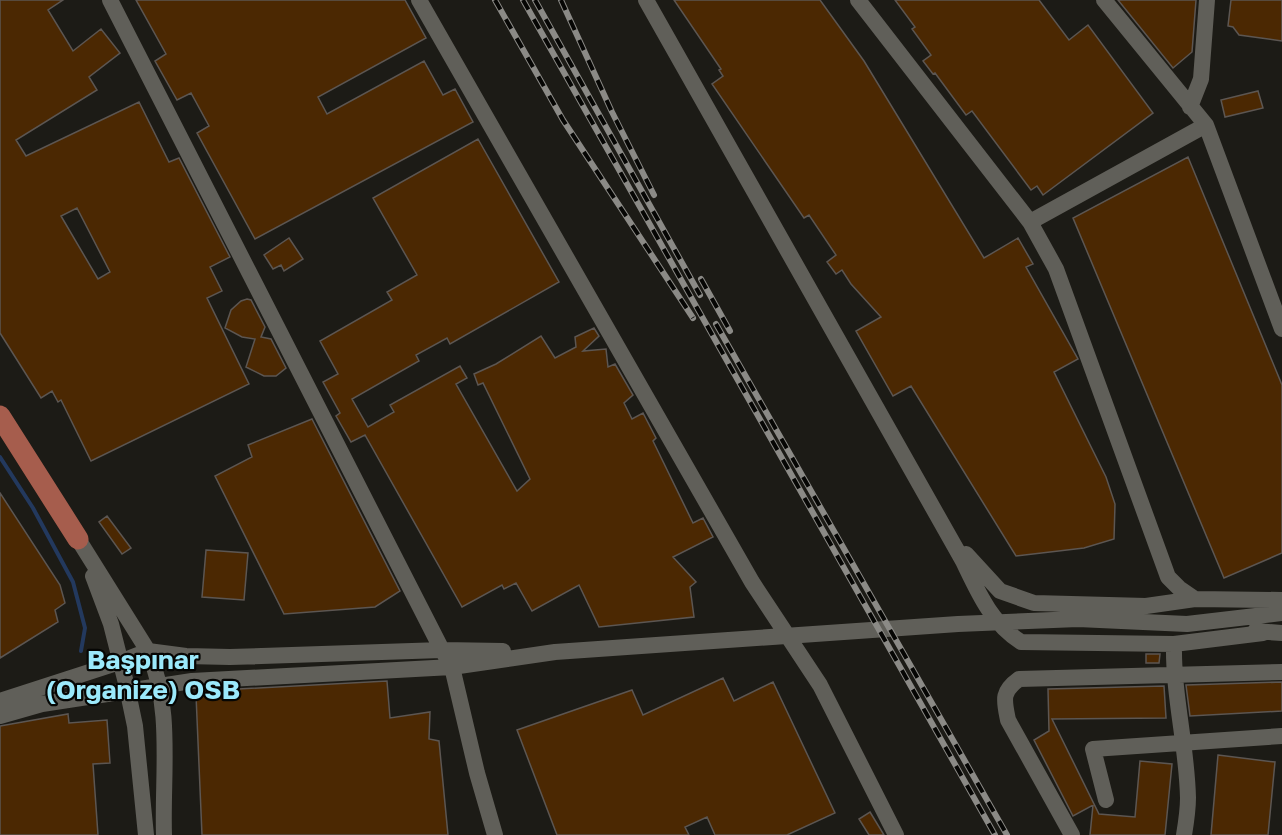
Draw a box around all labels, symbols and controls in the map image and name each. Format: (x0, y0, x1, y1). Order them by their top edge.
district label: Başpınar (Organize) OSB (46, 644, 240, 705)

